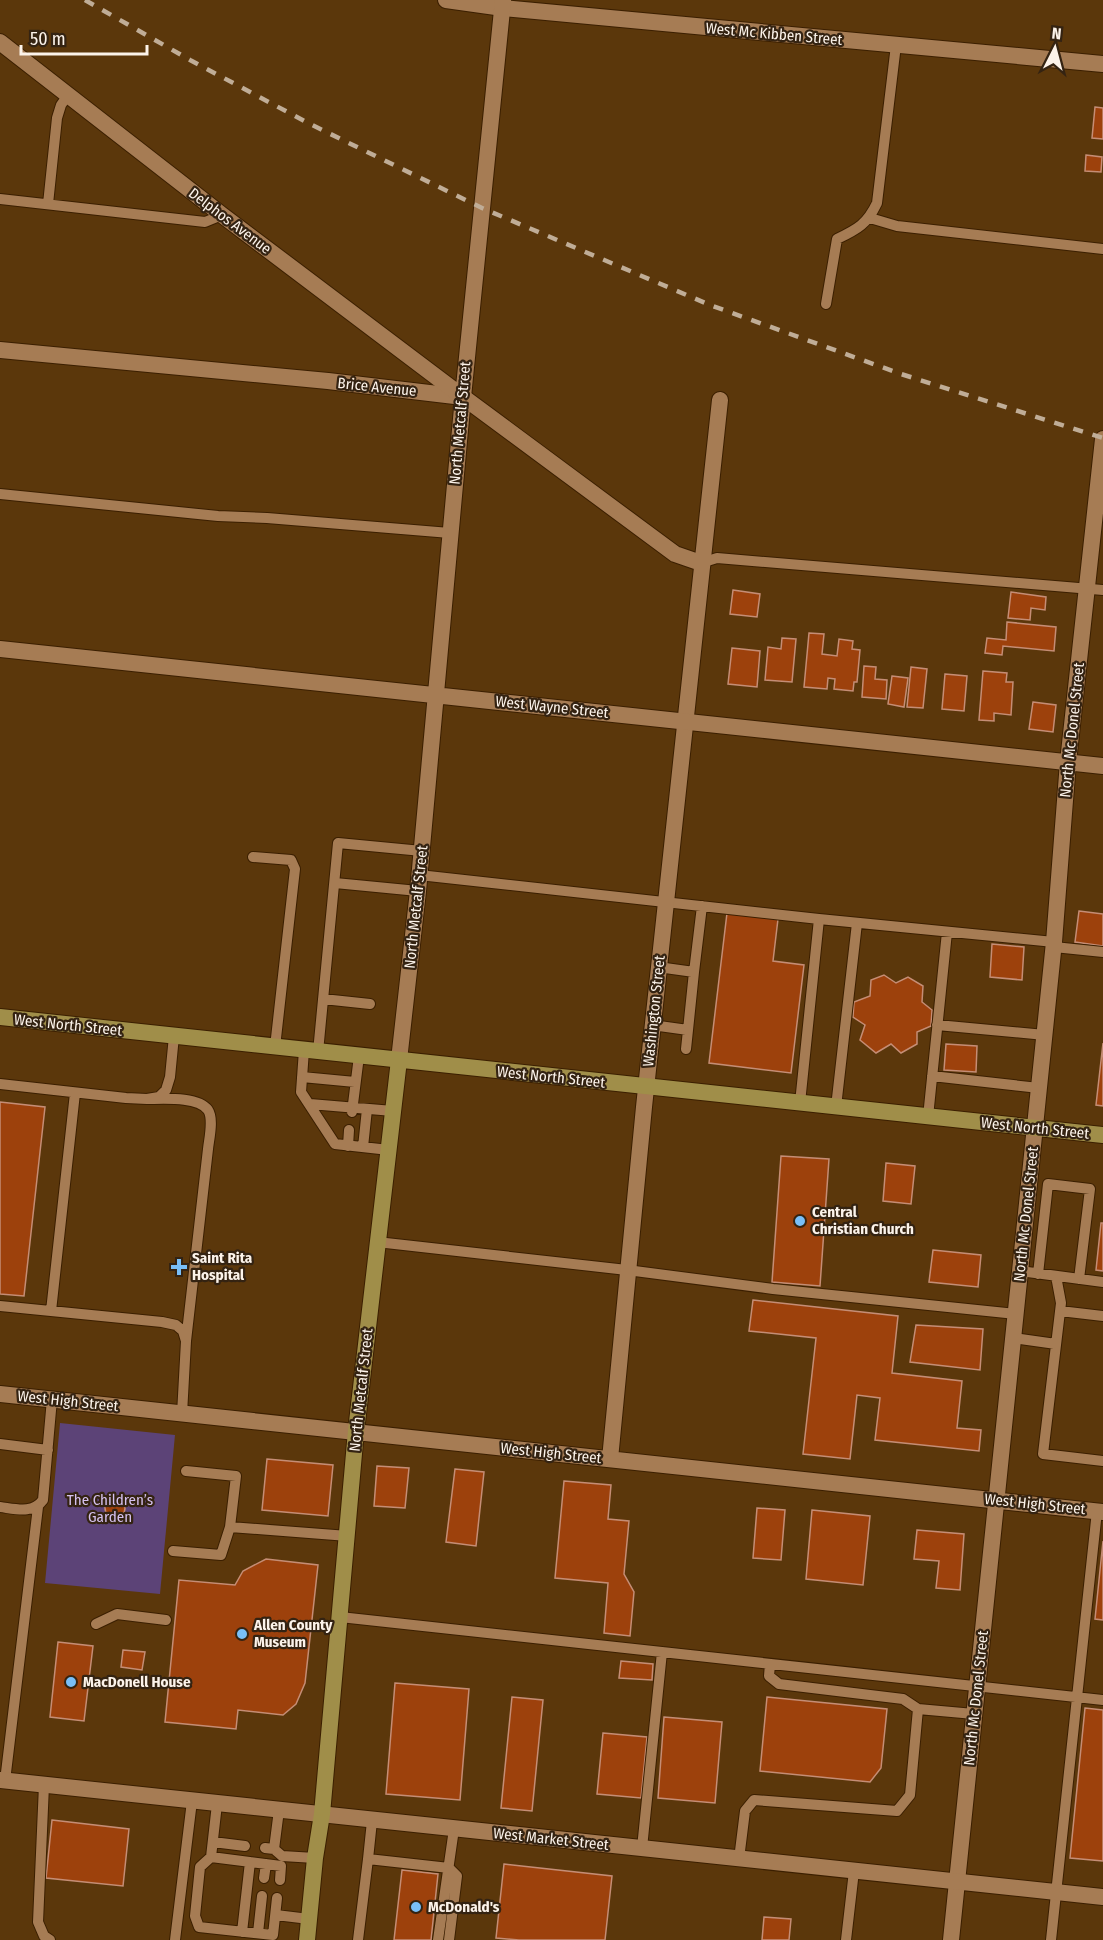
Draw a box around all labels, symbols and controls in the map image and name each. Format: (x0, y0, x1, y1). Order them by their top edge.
scale bar (21, 18, 147, 56)
north arrow (1025, 18, 1085, 78)
street label: West Mc Kibben Street (705, 19, 843, 49)
text: N (1051, 24, 1062, 44)
text: 50 m (30, 28, 66, 50)
street label: Delphos Avenue (185, 184, 275, 258)
street label: North Metcalf Street (446, 360, 474, 485)
street label: Brice Avenue (337, 374, 417, 400)
street label: North Mc Donel Street (1056, 662, 1088, 798)
street label: West Wayne Street (495, 692, 610, 722)
street label: North Metcalf Street (401, 844, 431, 969)
street label: Washington Street (639, 954, 669, 1068)
street label: West North Street (13, 1010, 123, 1040)
street label: West North Street (496, 1062, 606, 1092)
street label: West North Street (980, 1113, 1090, 1143)
street label: North Mc Donel Street (1010, 1146, 1042, 1282)
place label: Central Christian Church (812, 1203, 914, 1238)
marker: Central Christian Church (793, 1214, 807, 1228)
place label: Saint Rita Hospital (192, 1249, 253, 1284)
marker: Saint Rita Hospital (170, 1258, 188, 1276)
street label: North Metcalf Street (346, 1327, 376, 1452)
street label: West High Street (17, 1387, 120, 1415)
street label: West High Street (500, 1439, 603, 1467)
street label: West High Street (984, 1490, 1087, 1518)
park label: The Children’s Garden (67, 1491, 153, 1526)
place label: Allen County Museum (253, 1616, 333, 1651)
marker: Allen County Museum (235, 1627, 249, 1641)
street label: North Mc Donel Street (960, 1630, 992, 1766)
place label: MacDonell House (83, 1673, 191, 1691)
marker: MacDonell House (64, 1675, 78, 1689)
street label: West Market Street (492, 1824, 610, 1854)
place label: McDonald's (428, 1898, 500, 1916)
marker: McDonald's (409, 1900, 423, 1914)

